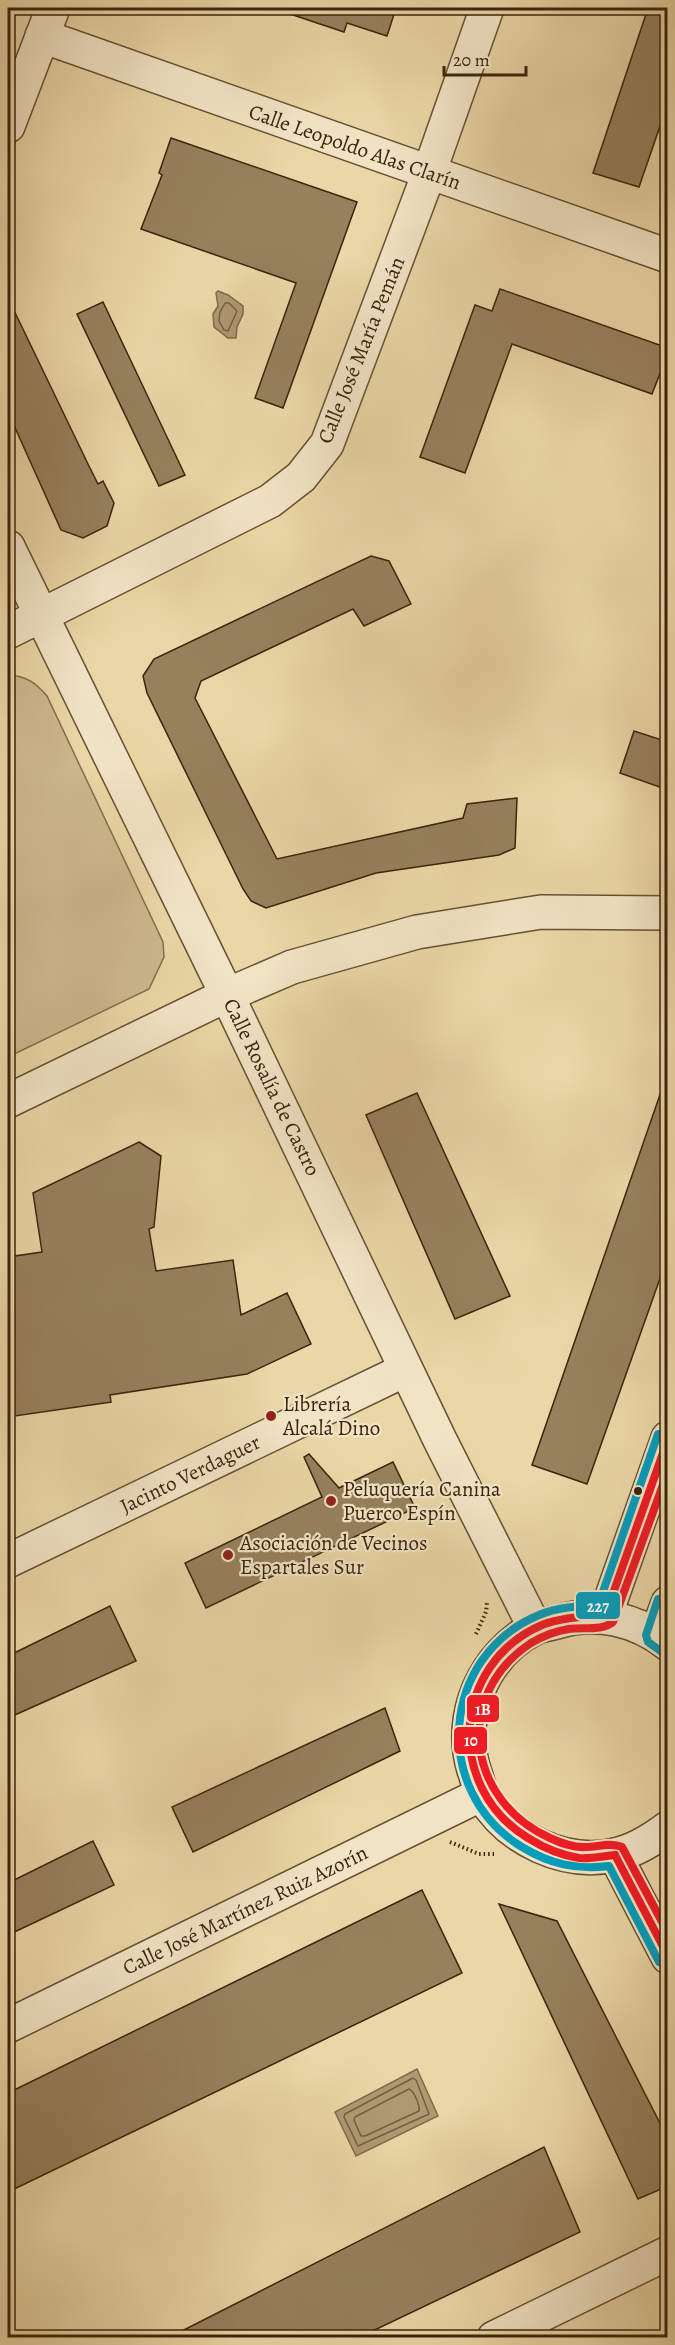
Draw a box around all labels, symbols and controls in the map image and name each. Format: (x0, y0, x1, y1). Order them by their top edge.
scale bar (444, 39, 526, 77)
text: 20 m (453, 48, 490, 72)
street label: Calle Leopoldo Alas Clarín (245, 98, 465, 196)
street label: Calle José María Pemán (311, 252, 411, 448)
street label: Calle Rosalía de Castro (217, 994, 327, 1180)
place label: Librería Alcalá Dino (282, 1390, 380, 1442)
marker: Librería Alcalá Dino (264, 1409, 278, 1423)
street label: Jacinto Verdaguer (115, 1428, 265, 1520)
place label: Peluquería Canina Puerco Espín (343, 1475, 501, 1527)
unlabelled marker (632, 1485, 644, 1497)
marker: Peluquería Canina Puerco Espín (324, 1494, 338, 1508)
place label: Asociación de Vecinos Espartales Sur (239, 1529, 427, 1581)
marker: Asociación de Vecinos Espartales Sur (221, 1548, 235, 1562)
line badge: 227 (575, 1591, 621, 1620)
text: 227 (587, 1596, 609, 1618)
line badge: 1B (466, 1694, 500, 1723)
text: 1B (475, 1699, 491, 1721)
line badge: 10 (453, 1726, 488, 1755)
text: 10 (464, 1730, 478, 1752)
street label: Calle José Martínez Ruiz Azorín (118, 1838, 372, 1982)

